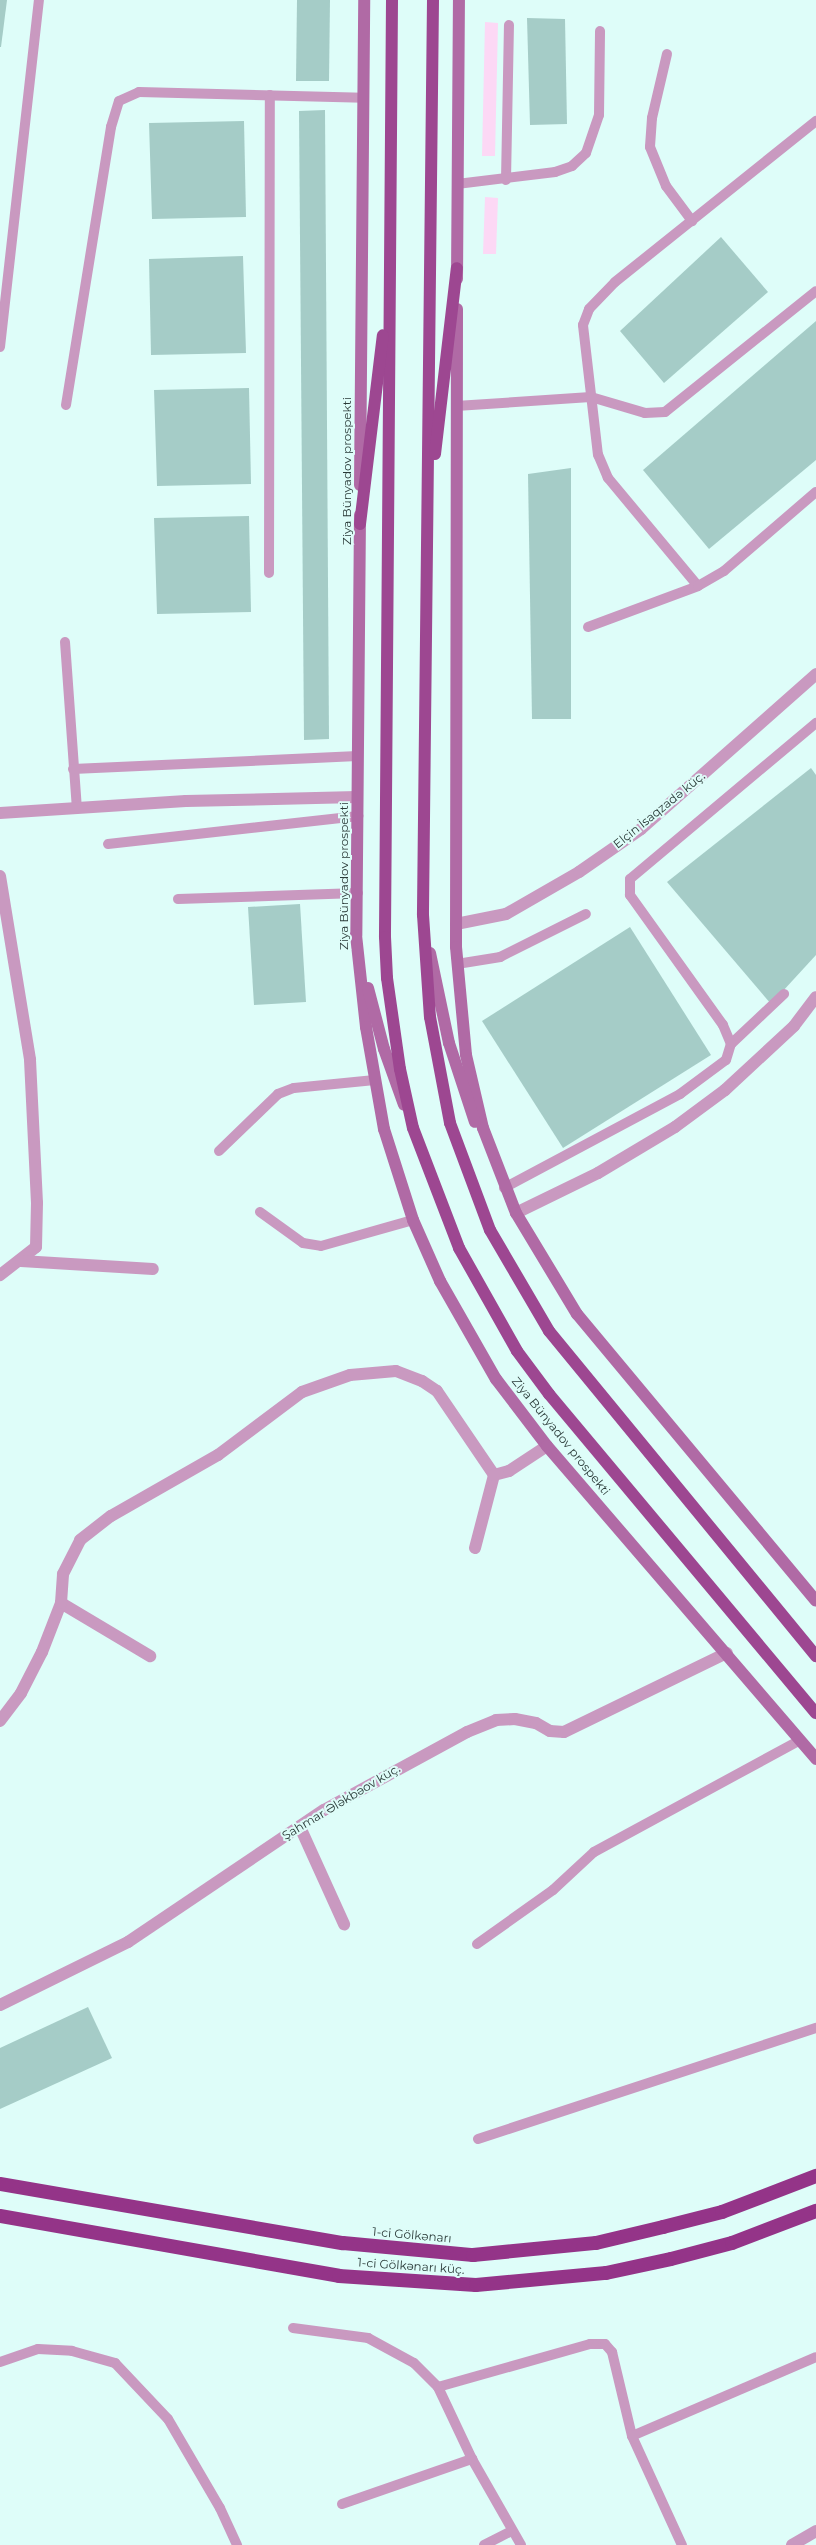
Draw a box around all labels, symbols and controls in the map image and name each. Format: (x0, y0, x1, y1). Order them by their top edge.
street label: Ziya Bünyadov prospekti (340, 397, 354, 545)
street label: Elçin İsaqzadə küç. (610, 769, 708, 851)
street label: Ziya Bünyadov prospekti (337, 802, 351, 950)
street label: Ziya Bünyadov prospekti (509, 1374, 613, 1498)
street label: Şahmar Ələkbəov küç. (280, 1761, 402, 1843)
street label: 1-ci Gölkənarı (372, 2224, 452, 2246)
street label: 1-ci Gölkənarı küç. (357, 2255, 465, 2277)

